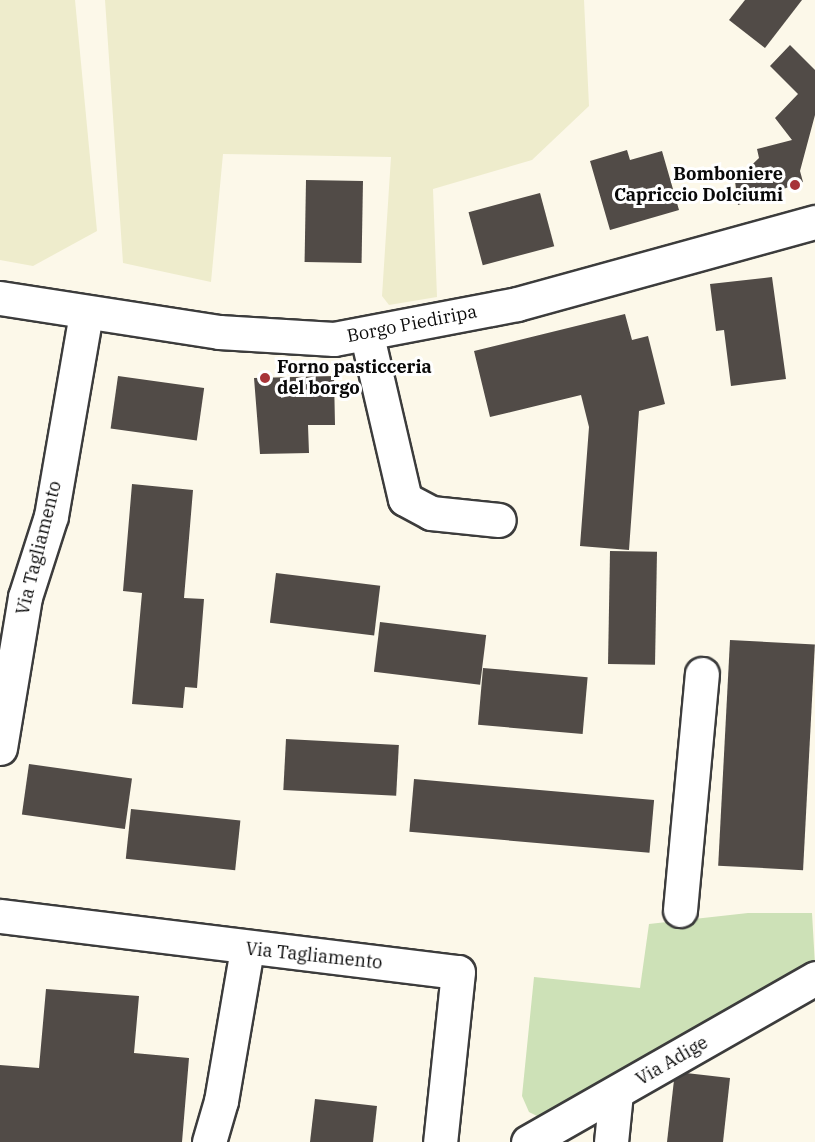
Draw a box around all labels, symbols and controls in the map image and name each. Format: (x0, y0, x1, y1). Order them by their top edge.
place label: Bomboniere Capriccio Dolciumi (614, 164, 783, 207)
marker: Bomboniere Capriccio Dolciumi (788, 178, 802, 192)
street label: Borgo Piediripa (345, 301, 479, 347)
place label: Forno pasticceria del borgo (277, 357, 432, 400)
marker: Forno pasticceria del borgo (258, 371, 272, 385)
street label: Via Tagliamento (12, 479, 66, 617)
street label: Via Tagliamento (244, 938, 384, 974)
street label: Via Adige (632, 1032, 712, 1090)

